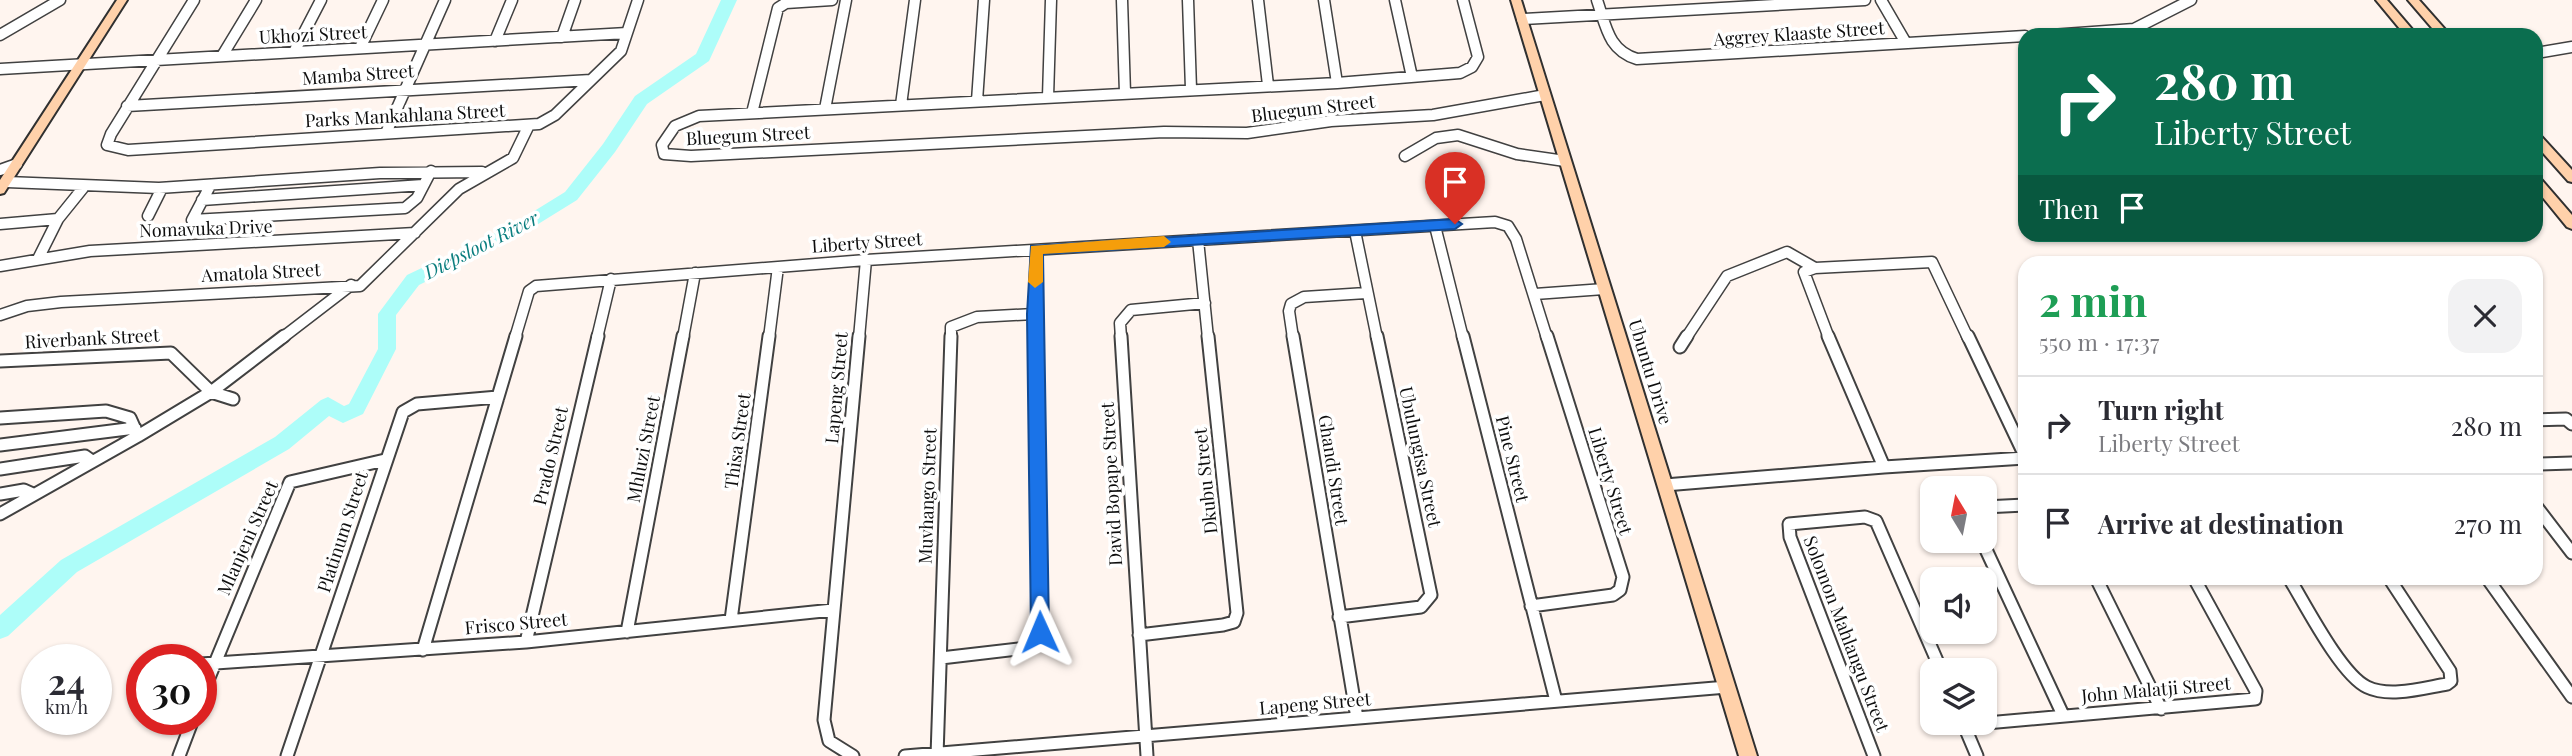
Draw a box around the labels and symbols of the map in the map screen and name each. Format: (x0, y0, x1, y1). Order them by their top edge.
street label: Aggrey Klaaste Street (1712, 15, 1886, 51)
street label: Ukhozi Street (258, 19, 368, 49)
street label: Mamba Street (301, 58, 415, 90)
street label: Bluegum Street (1250, 88, 1377, 128)
street label: Parks Mankahlana Street (304, 98, 506, 132)
street label: Bluegum Street (685, 120, 811, 150)
pin (1425, 152, 1485, 224)
water label: Diepsloot River (418, 204, 543, 285)
street label: Nomavuka Drive (139, 214, 273, 242)
street label: Liberty Street (811, 226, 924, 258)
street label: Amatola Street (200, 257, 322, 287)
street label: Ubuntu Drive (1624, 316, 1678, 427)
street label: Riverbank Street (24, 322, 160, 354)
street label: Lapeng Street (819, 330, 853, 445)
street label: Ubulungisa Street (1394, 384, 1448, 530)
street label: Thisa Street (718, 391, 756, 490)
street label: Mhluzi Street (621, 393, 665, 504)
street label: David Bopape Street (1095, 401, 1127, 566)
street label: Prado Street (527, 403, 573, 508)
street label: Ghandi Street (1313, 413, 1355, 527)
street label: Pine Street (1491, 413, 1535, 505)
street label: Liberty Street (1583, 424, 1639, 538)
street label: Dkubu Street (1187, 426, 1223, 535)
street label: Muvhango Street (913, 427, 941, 565)
street label: Platinum Street (311, 467, 373, 595)
street label: Mlanjeni Street (211, 476, 283, 599)
north arrow (1920, 476, 1997, 553)
street label: Solomon Mahlangu Street (1798, 532, 1896, 736)
position arrow (1003, 595, 1077, 669)
street label: Frisco Street (464, 607, 569, 639)
speed limit sign: 30 (126, 644, 217, 735)
street label: John Malatji Street (2079, 670, 2232, 708)
street label: Lapeng Street (1258, 686, 1372, 720)

